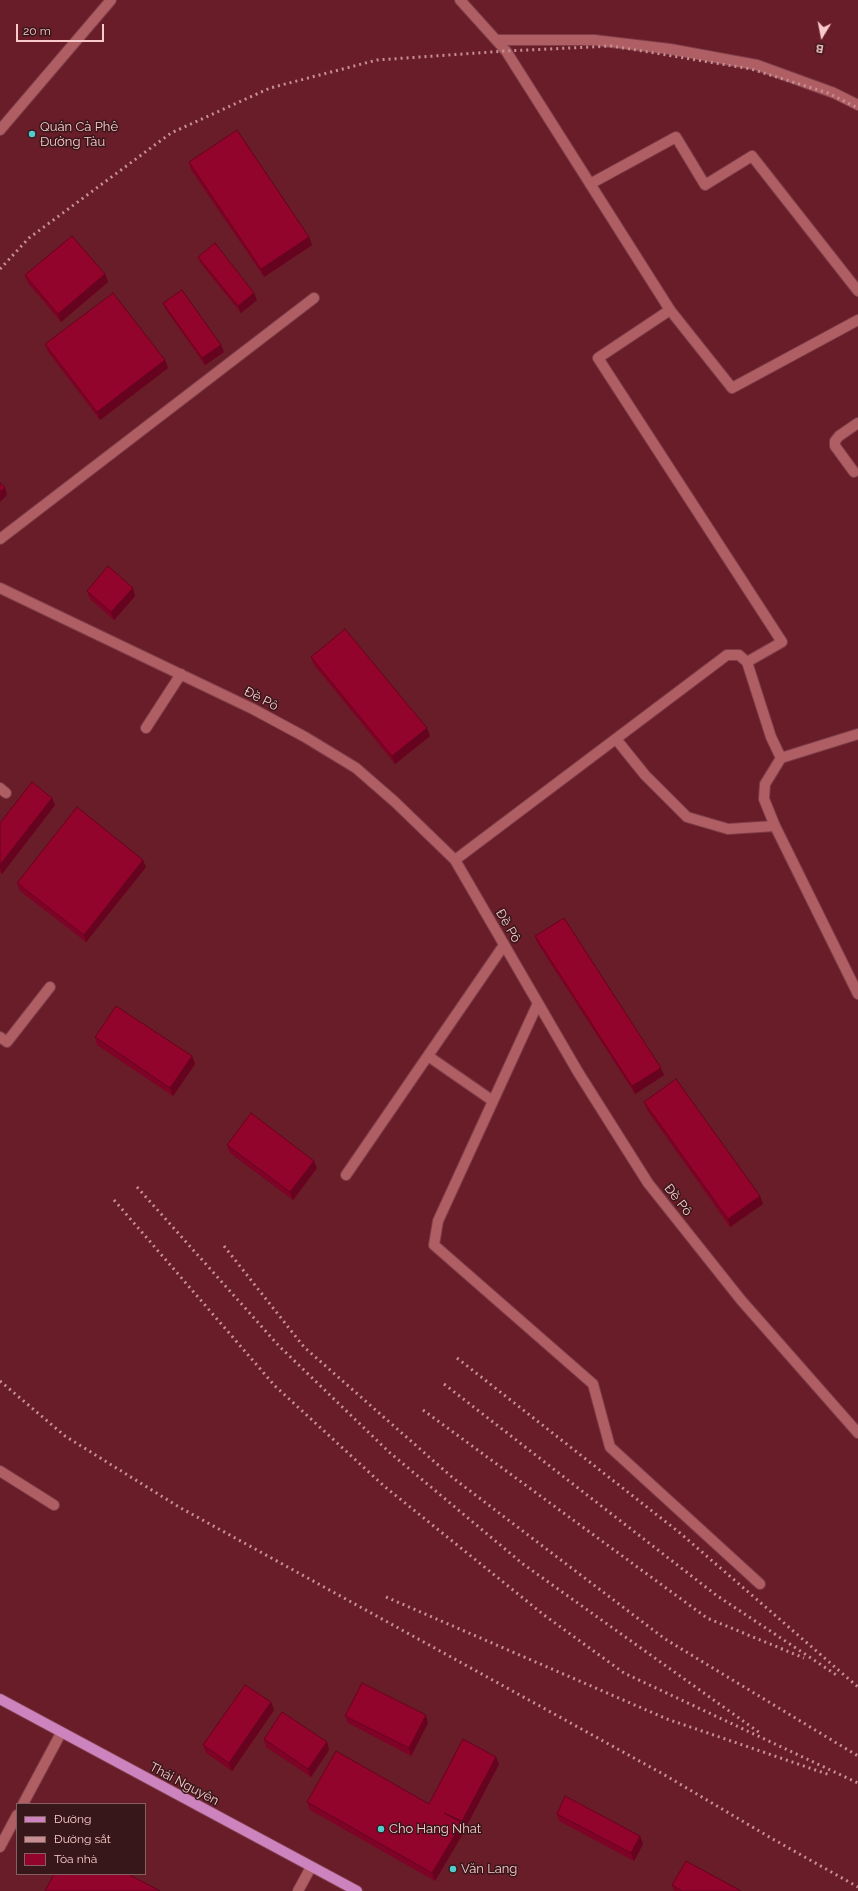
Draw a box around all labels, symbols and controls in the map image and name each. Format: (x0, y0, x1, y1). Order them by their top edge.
scale bar (18, 16, 106, 42)
north arrow (802, 16, 842, 56)
text: 20 m (23, 24, 51, 38)
text: B (815, 41, 825, 55)
place label: Quán Cà Phê Đường Tàu (40, 119, 118, 150)
marker: Quán Cà Phê Đường Tàu (27, 129, 37, 139)
street label: Đề Pô (241, 684, 281, 714)
street label: Đề Pô (492, 907, 524, 945)
street label: Đề Pô (661, 1181, 695, 1219)
street label: Thái Nguyên (147, 1759, 221, 1809)
legend (16, 1803, 146, 1875)
text: Đường (54, 1812, 91, 1826)
place label: Cho Hang Nhat (389, 1821, 481, 1837)
marker: Cho Hang Nhat (376, 1824, 386, 1834)
text: Đường sắt (54, 1832, 111, 1846)
text: Tòa nhà (54, 1852, 97, 1866)
place label: Văn Lang (461, 1861, 517, 1877)
marker: Văn Lang (448, 1864, 458, 1874)

